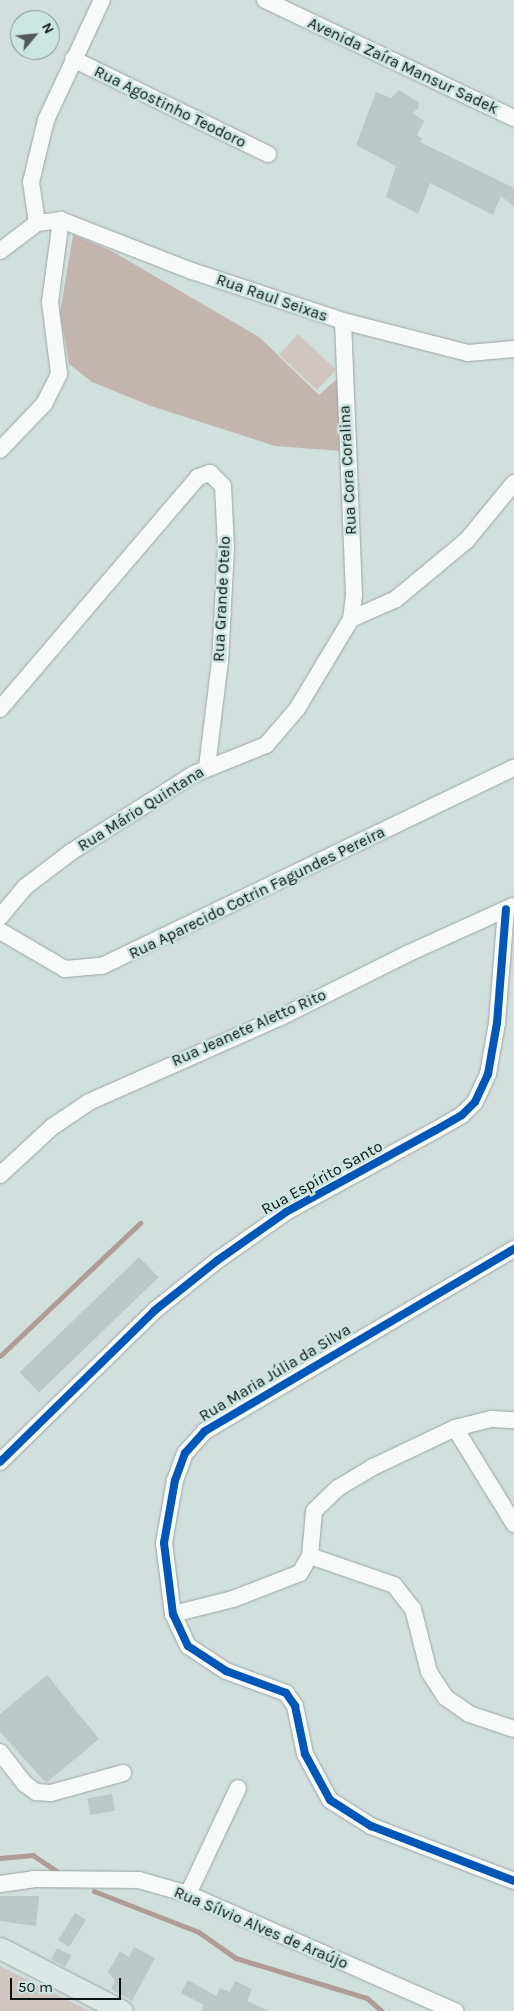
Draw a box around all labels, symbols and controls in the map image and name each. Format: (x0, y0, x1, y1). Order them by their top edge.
north arrow (10, 10, 60, 60)
street label: Avenida Zaíra Mansur Sadek (305, 13, 501, 119)
text: N (38, 20, 58, 37)
street label: Rua Agostinho Teodoro (91, 62, 249, 152)
street label: Rua Raul Seixas (214, 270, 330, 326)
street label: Rua Cora Coralina (335, 405, 361, 535)
street label: Rua Grande Otelo (209, 536, 235, 662)
street label: Rua Mário Quintana (74, 762, 208, 856)
street label: Rua Aparecido Cotrin Fagundes Pereira (126, 822, 388, 964)
street label: Rua Jeanete Aletto Rito (169, 985, 329, 1071)
street label: Rua Espírito Santo (258, 1137, 386, 1219)
street label: Rua Maria Júlia da Silva (196, 1320, 354, 1426)
street label: Rua Sílvio Alves de Araújo (171, 1883, 351, 1973)
scale bar (12, 1968, 124, 2000)
text: 50 m (18, 1978, 53, 1996)

